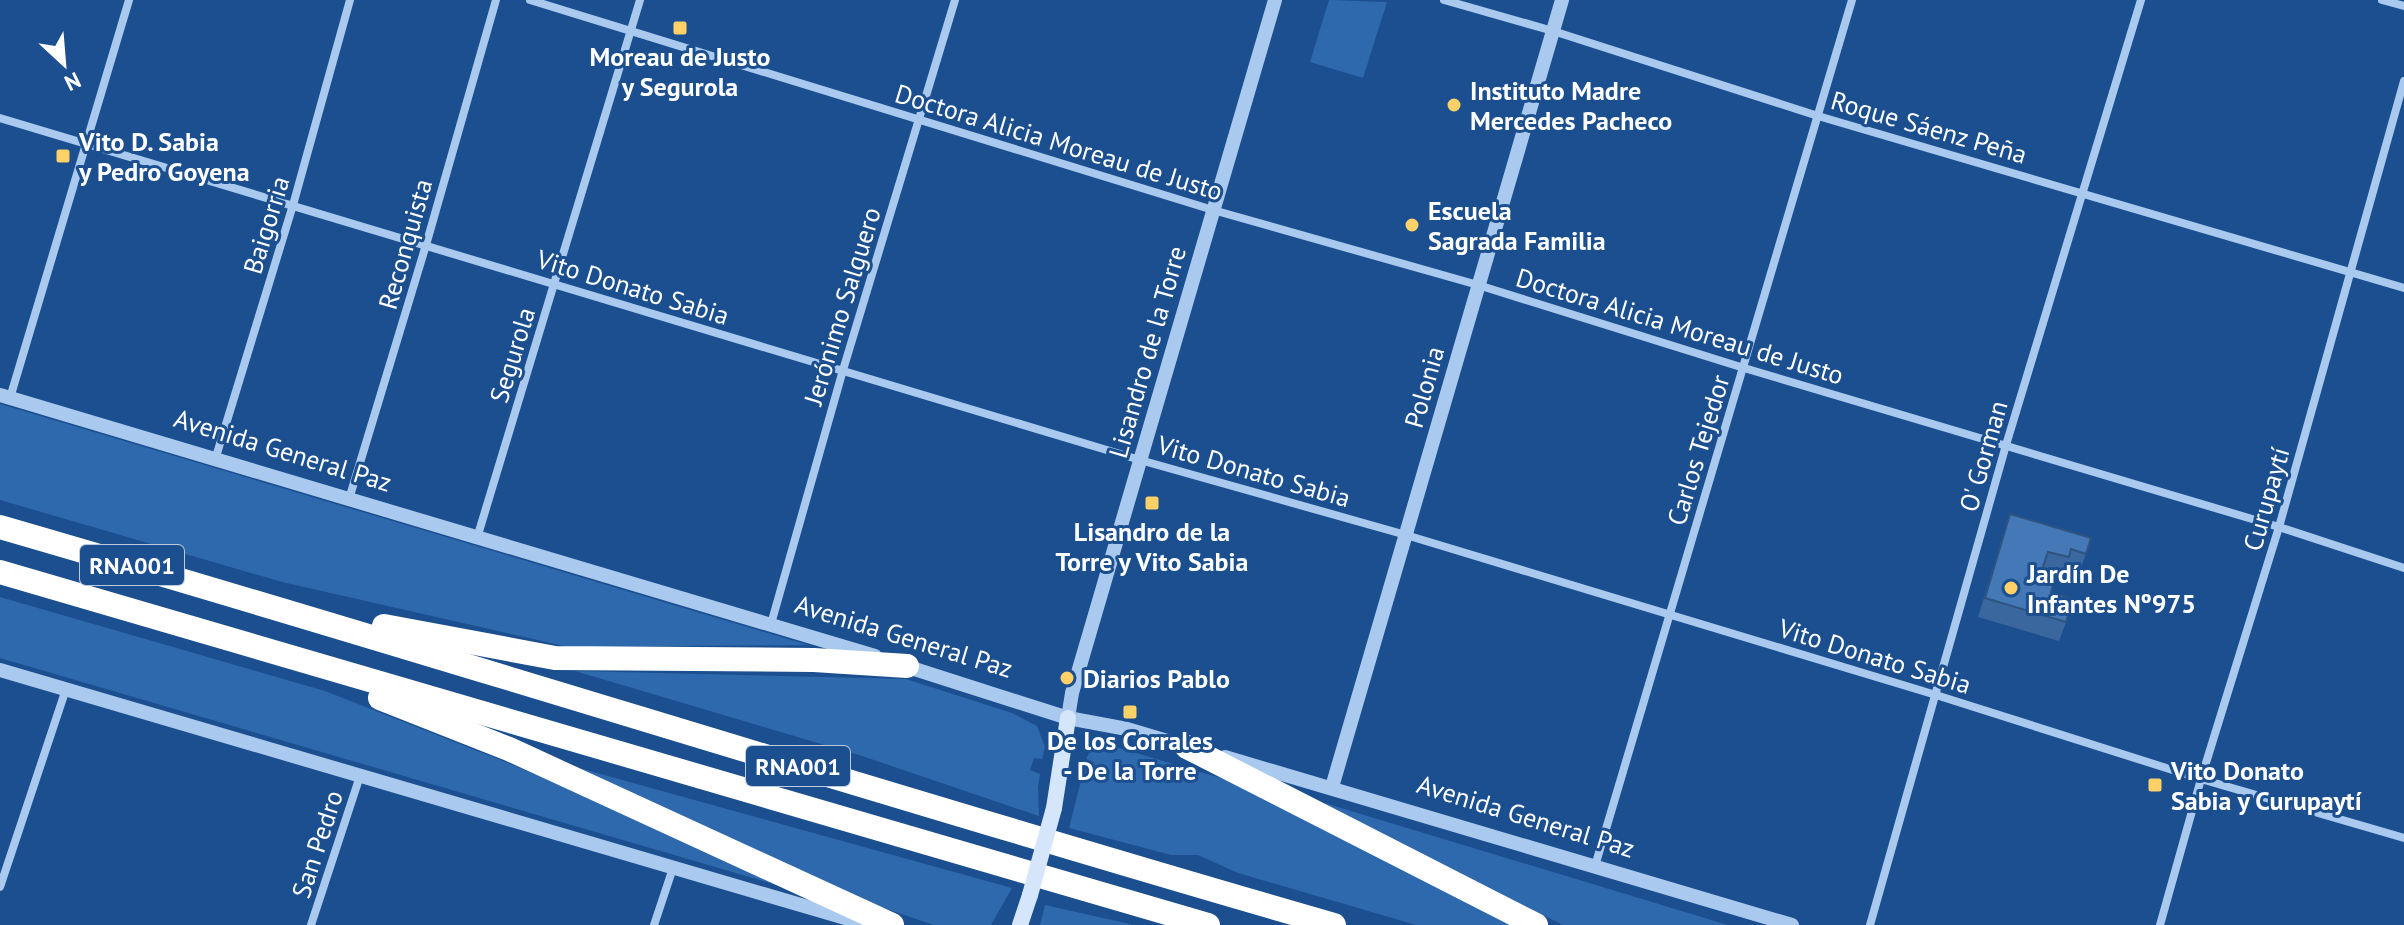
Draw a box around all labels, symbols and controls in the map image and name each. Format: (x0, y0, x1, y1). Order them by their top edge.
marker: Moreau de Justo y Segurola (671, 19, 689, 37)
north arrow (24, 24, 104, 104)
place label: Moreau de Justo y Segurola (590, 40, 770, 103)
text: N (60, 66, 85, 98)
place label: Instituto Madre Mercedes Pacheco (1470, 74, 1672, 137)
street label: Doctora Alicia Moreau de Justo (891, 76, 1227, 208)
street label: Roque Sáenz Peña (1827, 83, 2031, 171)
marker: Instituto Madre Mercedes Pacheco (1445, 96, 1463, 114)
place label: Vito D. Sabia y Pedro Goyena (78, 125, 250, 188)
marker: Vito D. Sabia y Pedro Goyena (54, 147, 72, 165)
street label: Baigorria (236, 172, 296, 278)
street label: Reconquista (371, 175, 439, 313)
place label: Escuela Sagrada Familia (1428, 194, 1606, 257)
street label: Jerónimo Salguero (796, 203, 888, 410)
marker: Escuela Sagrada Familia (1403, 216, 1421, 234)
street label: Vito Donato Sabia (532, 242, 733, 332)
street label: Lisandro de la Torre (1101, 242, 1193, 462)
street label: Doctora Alicia Moreau de Justo (1512, 260, 1848, 392)
street label: Segurola (482, 303, 542, 407)
street label: Polonia (1397, 342, 1451, 432)
street label: Carlos Tejedor (1659, 370, 1737, 529)
street label: O' Gorman (1951, 397, 2015, 515)
street label: Avenida General Paz (170, 401, 396, 499)
street label: Vito Donato Sabia (1153, 427, 1354, 514)
street label: Curupaytí (2236, 443, 2296, 555)
marker: Lisandro de la Torre y Vito Sabia (1143, 494, 1161, 512)
place label: Lisandro de la Torre y Vito Sabia (1056, 515, 1248, 578)
road number: RNA001 (80, 545, 184, 585)
place label: Jardín De Infantes Nº975 (2026, 557, 2196, 620)
marker: Jardín De Infantes Nº975 (2002, 579, 2020, 597)
street label: Avenida General Paz (791, 587, 1017, 685)
street label: Vito Donato Sabia (1774, 611, 1975, 701)
place label: Diarios Pablo (1083, 662, 1230, 695)
marker: Diarios Pablo (1058, 669, 1076, 687)
marker: De los Corrales - De la Torre (1121, 703, 1139, 721)
place label: De los Corrales - De la Torre (1047, 724, 1213, 787)
road number: RNA001 (746, 746, 850, 786)
place label: Vito Donato Sabia y Curupaytí (2170, 754, 2362, 817)
street label: Avenida General Paz (1413, 767, 1639, 865)
marker: Vito Donato Sabia y Curupaytí (2146, 776, 2164, 794)
street label: San Pedro (284, 786, 350, 902)

